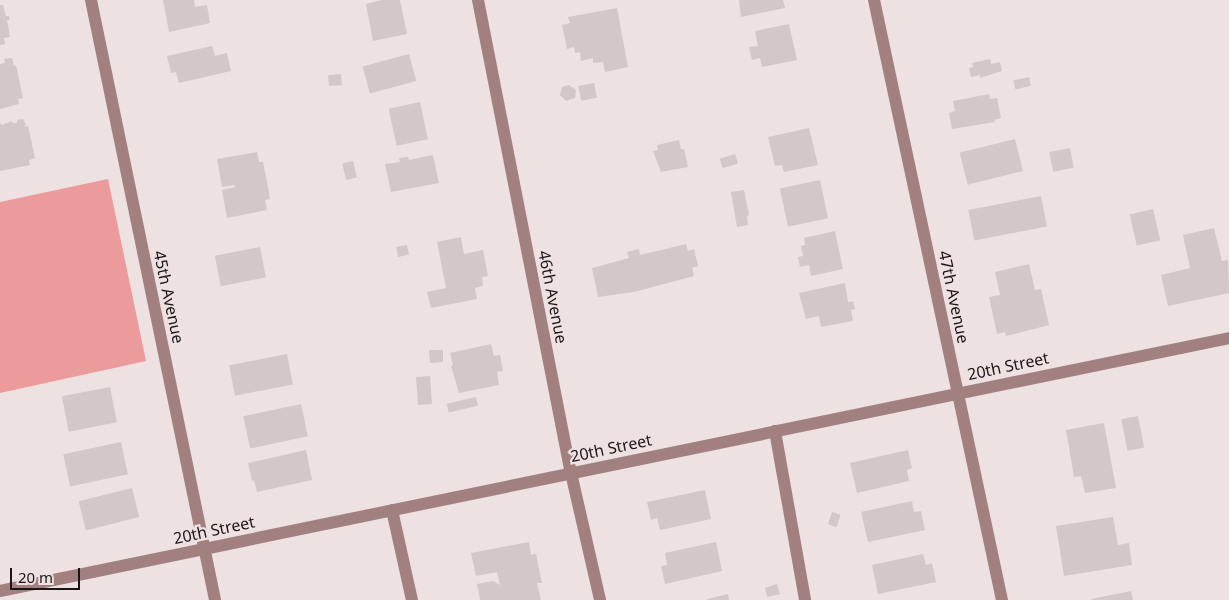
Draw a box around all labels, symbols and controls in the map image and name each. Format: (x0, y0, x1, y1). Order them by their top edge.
street label: 45th Avenue (150, 249, 188, 345)
street label: 46th Avenue (535, 249, 571, 345)
street label: 47th Avenue (935, 249, 973, 345)
street label: 20th Street (966, 348, 1050, 384)
street label: 20th Street (569, 430, 653, 466)
street label: 20th Street (172, 512, 256, 548)
scale bar (12, 558, 82, 590)
text: 20 m (18, 567, 53, 587)

